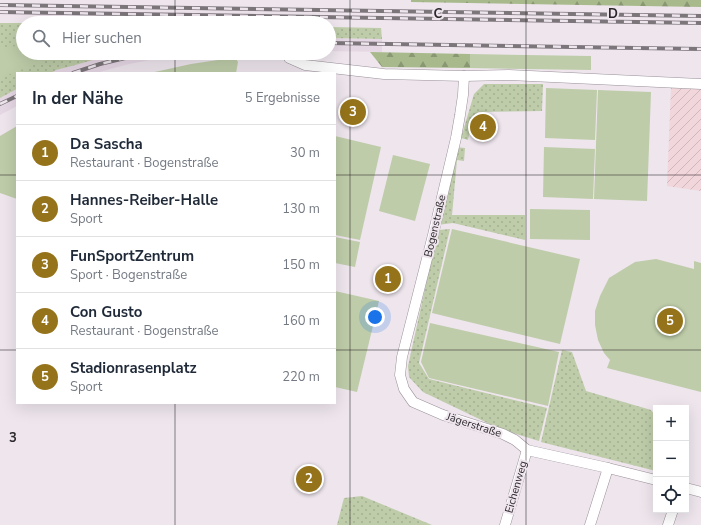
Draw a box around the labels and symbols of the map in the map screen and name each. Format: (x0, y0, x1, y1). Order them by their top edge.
text: C (434, 5, 443, 23)
text: D (608, 5, 618, 23)
pin: 3 (340, 97, 366, 127)
pin: 4 (470, 112, 496, 142)
street label: Bogenstraße (421, 193, 449, 259)
pin: 1 (375, 264, 401, 294)
pin: 5 (657, 306, 683, 336)
your location (365, 307, 385, 327)
street label: Jägerstraße (444, 409, 504, 441)
text: 3 (9, 429, 17, 447)
street label: Eichenweg (501, 459, 531, 515)
pin: 2 (296, 464, 322, 494)

